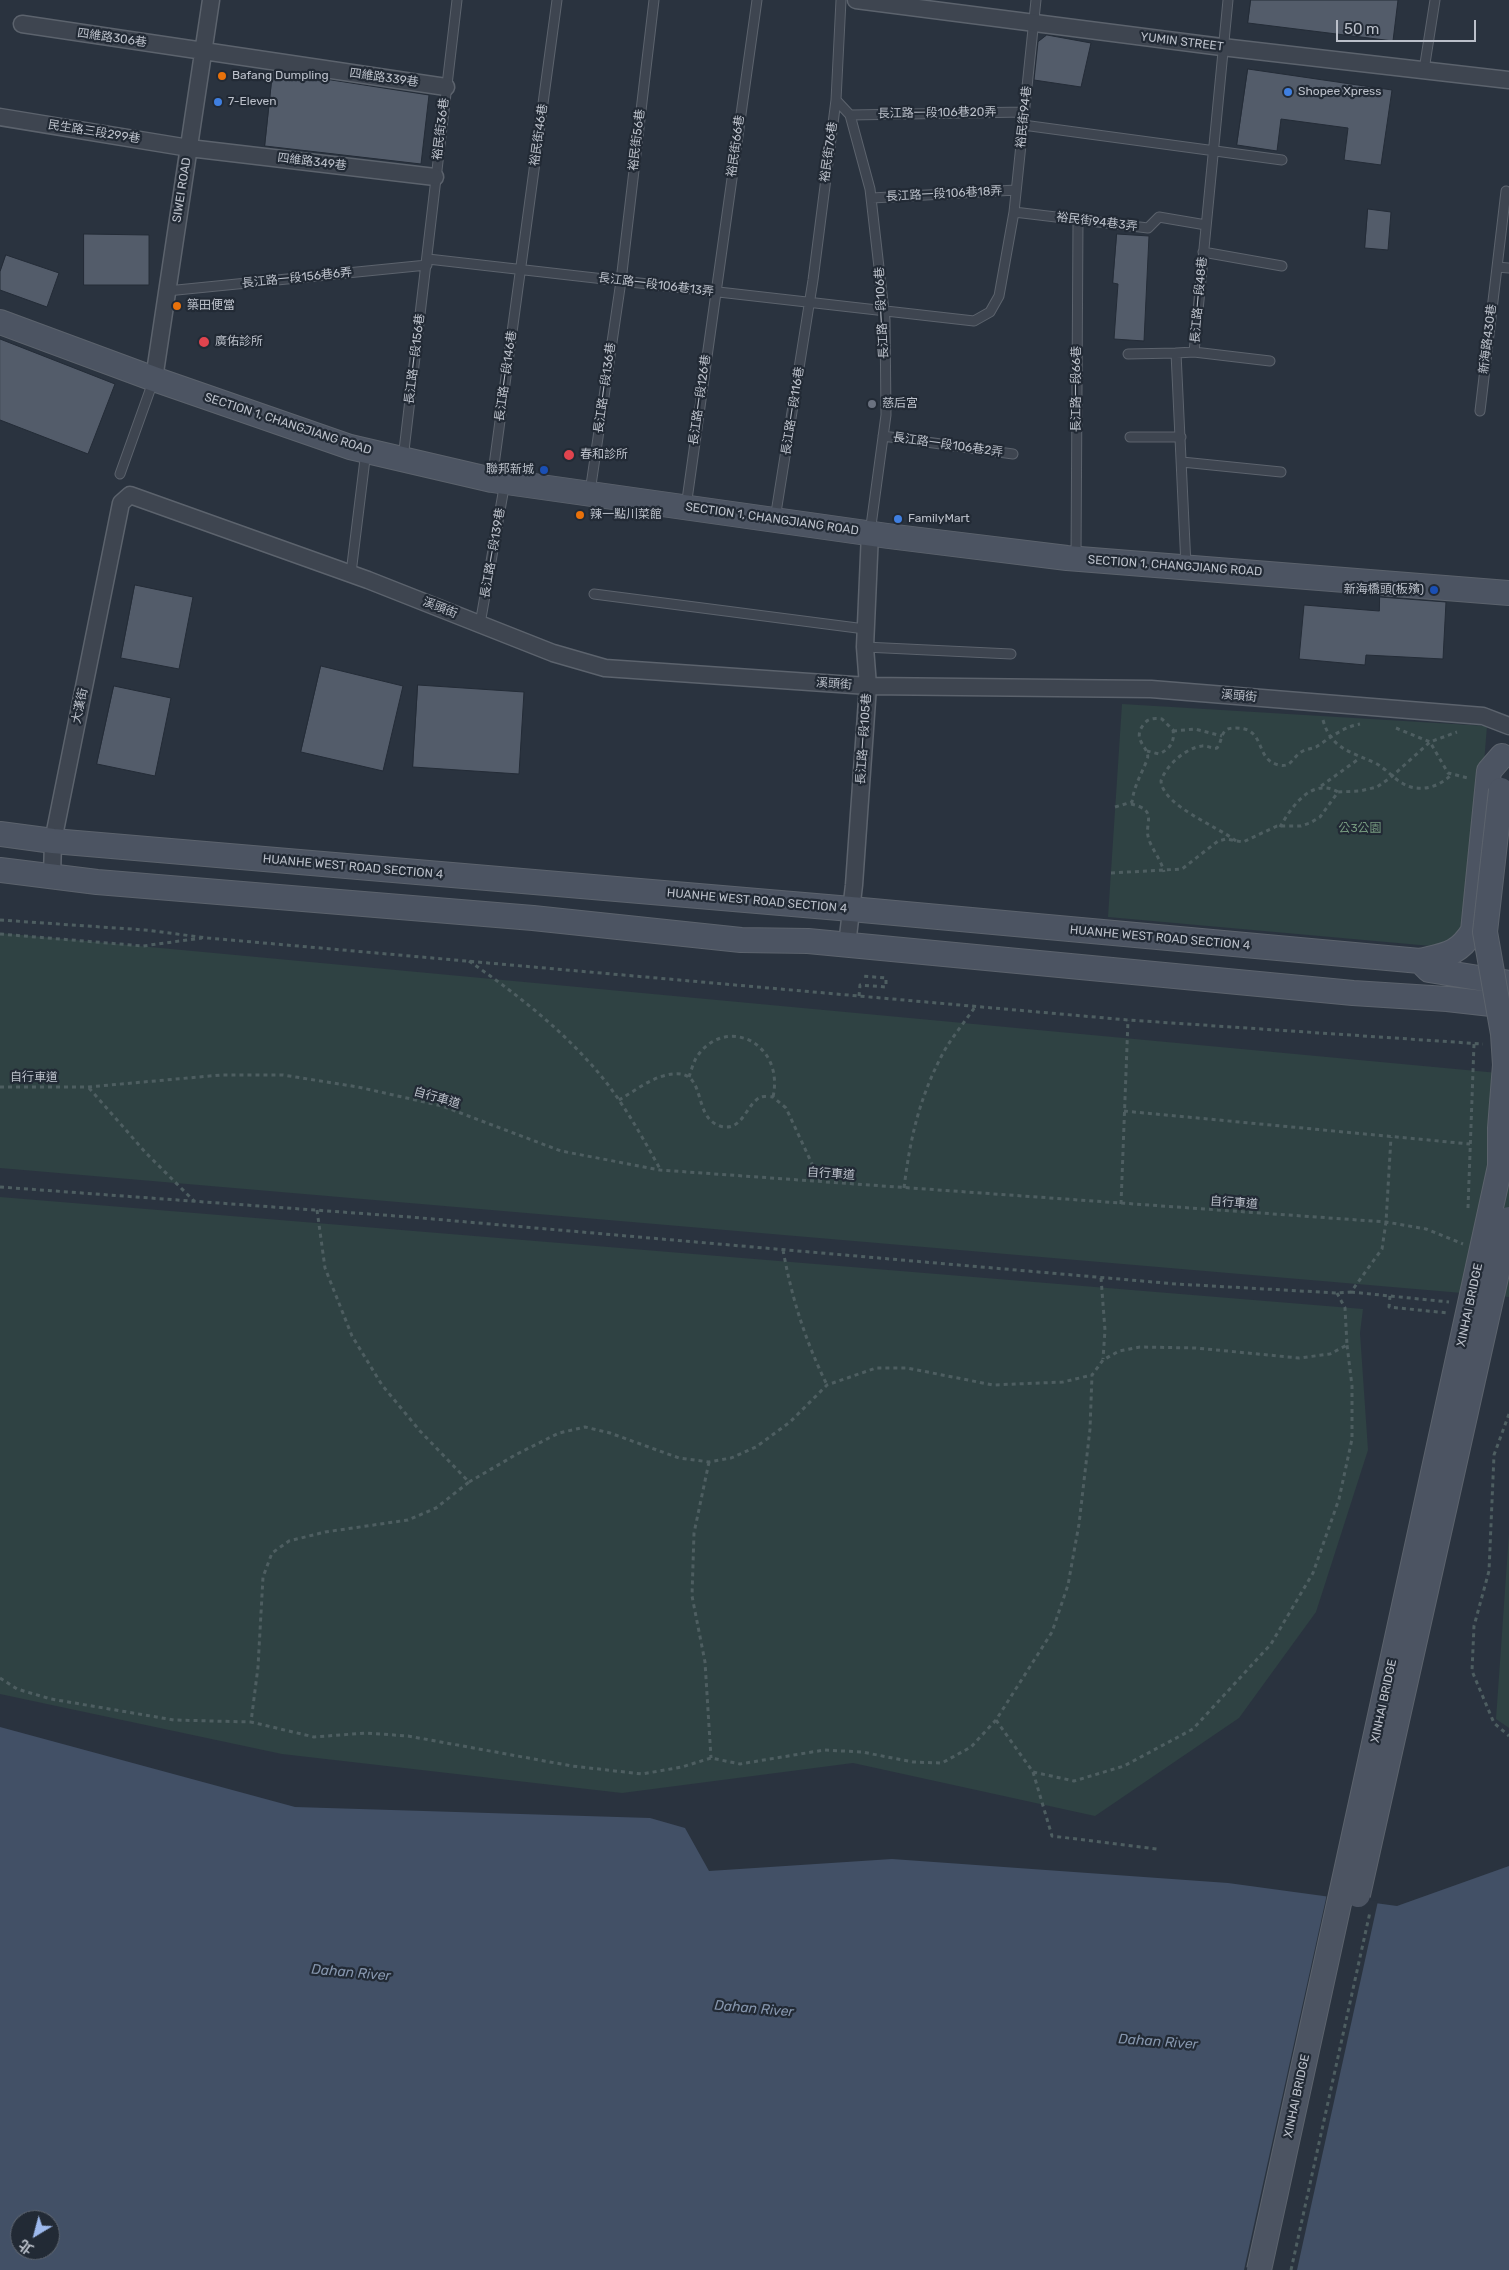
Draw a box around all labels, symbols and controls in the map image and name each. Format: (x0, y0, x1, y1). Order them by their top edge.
scale bar (1339, 10, 1479, 42)
text: 50 m (1344, 20, 1379, 38)
street label: 四維路306巷 (76, 26, 148, 50)
street label: YUMIN STREET (1139, 30, 1225, 54)
street label: 四維路339巷 (349, 66, 419, 90)
place label: Bafang Dumpling (232, 69, 329, 83)
marker: Bafang Dumpling (216, 70, 228, 82)
street label: 裕民街94巷 (1014, 85, 1034, 149)
place label: Shopee Xpress (1298, 85, 1381, 99)
marker: Shopee Xpress (1282, 86, 1294, 98)
place label: 7-Eleven (228, 95, 277, 109)
marker: 7-Eleven (212, 96, 224, 108)
street label: 裕民街36巷 (430, 97, 452, 161)
street label: 裕民街46巷 (528, 103, 550, 167)
street label: 長江路一段106巷20弄 (878, 105, 996, 121)
street label: 裕民街56巷 (626, 108, 648, 172)
street label: 裕民街66巷 (725, 114, 747, 178)
street label: 民生路三段299巷 (47, 118, 141, 146)
street label: 裕民街76巷 (818, 121, 840, 183)
street label: 四維路349巷 (277, 151, 347, 173)
street label: SIWEI ROAD (170, 156, 194, 224)
street label: 長江路一段106巷18弄 (885, 184, 1003, 204)
street label: 裕民街94巷3弄 (1056, 210, 1138, 234)
street label: 長江路一段48巷 (1188, 256, 1210, 344)
street label: 長江路一段156巷6弄 (241, 265, 353, 291)
street label: 長江路一段106巷 (872, 267, 892, 359)
street label: 長江路一段106巷13弄 (597, 271, 715, 299)
place label: 築田便當 (187, 299, 235, 313)
marker: 築田便當 (171, 300, 183, 312)
street label: 新海路430巷 (1477, 303, 1499, 375)
street label: 長江路一段156巷 (402, 313, 428, 405)
street label: 長江路一段146巷 (492, 330, 520, 422)
marker: 廣佑診所 (197, 335, 211, 349)
place label: 廣佑診所 (215, 335, 263, 349)
street label: 長江路一段136巷 (591, 342, 619, 434)
street label: 長江路一段66巷 (1070, 346, 1084, 432)
street label: 長江路一段126巷 (687, 354, 713, 446)
street label: 長江路一段116巷 (779, 366, 807, 456)
street label: SECTION 1, CHANGJIANG ROAD (203, 390, 373, 458)
place label: 慈后宮 (882, 397, 918, 411)
marker: 慈后宮 (866, 398, 878, 410)
street label: 長江路一段106巷2弄 (892, 430, 1004, 460)
marker: 春和診所 (562, 448, 576, 462)
place label: 春和診所 (580, 448, 628, 462)
place label: 聯邦新城 (486, 463, 534, 477)
marker: 聯邦新城 (538, 464, 550, 476)
street label: SECTION 1, CHANGJIANG ROAD (684, 500, 860, 538)
street label: 長江路一段139巷 (478, 507, 508, 599)
place label: 辣一點川菜館 (590, 508, 662, 522)
marker: 辣一點川菜館 (574, 509, 586, 521)
place label: FamilyMart (908, 512, 970, 526)
marker: FamilyMart (892, 513, 904, 525)
street label: SECTION 1, CHANGJIANG ROAD (1087, 553, 1263, 579)
place label: 新海橋頭(板殯) (1344, 583, 1424, 597)
marker: 新海橋頭(板殯) (1428, 584, 1440, 596)
street label: 溪頭街 (421, 595, 459, 621)
street label: 溪頭街 (816, 676, 852, 692)
street label: 大漢街 (69, 687, 91, 725)
street label: 溪頭街 (1220, 687, 1258, 705)
street label: 長江路一段105巷 (854, 693, 874, 785)
park label: 公3公園 (1338, 822, 1382, 836)
street label: HUANHE WEST ROAD SECTION 4 (262, 852, 444, 882)
street label: HUANHE WEST ROAD SECTION 4 (666, 886, 848, 916)
street label: HUANHE WEST ROAD SECTION 4 (1069, 923, 1251, 953)
street label: 自行車道 (10, 1071, 58, 1085)
street label: 自行車道 (412, 1084, 462, 1112)
street label: 自行車道 (807, 1165, 855, 1183)
street label: 自行車道 (1210, 1194, 1258, 1212)
street label: XINHAI BRIDGE (1454, 1262, 1486, 1348)
street label: XINHAI BRIDGE (1368, 1658, 1400, 1744)
water label: Dahan River (311, 1961, 391, 1985)
water label: Dahan River (714, 1997, 794, 2021)
water label: Dahan River (1118, 2031, 1198, 2053)
street label: XINHAI BRIDGE (1281, 2053, 1313, 2139)
north arrow (10, 2210, 60, 2260)
text: 北 (16, 2236, 37, 2258)

